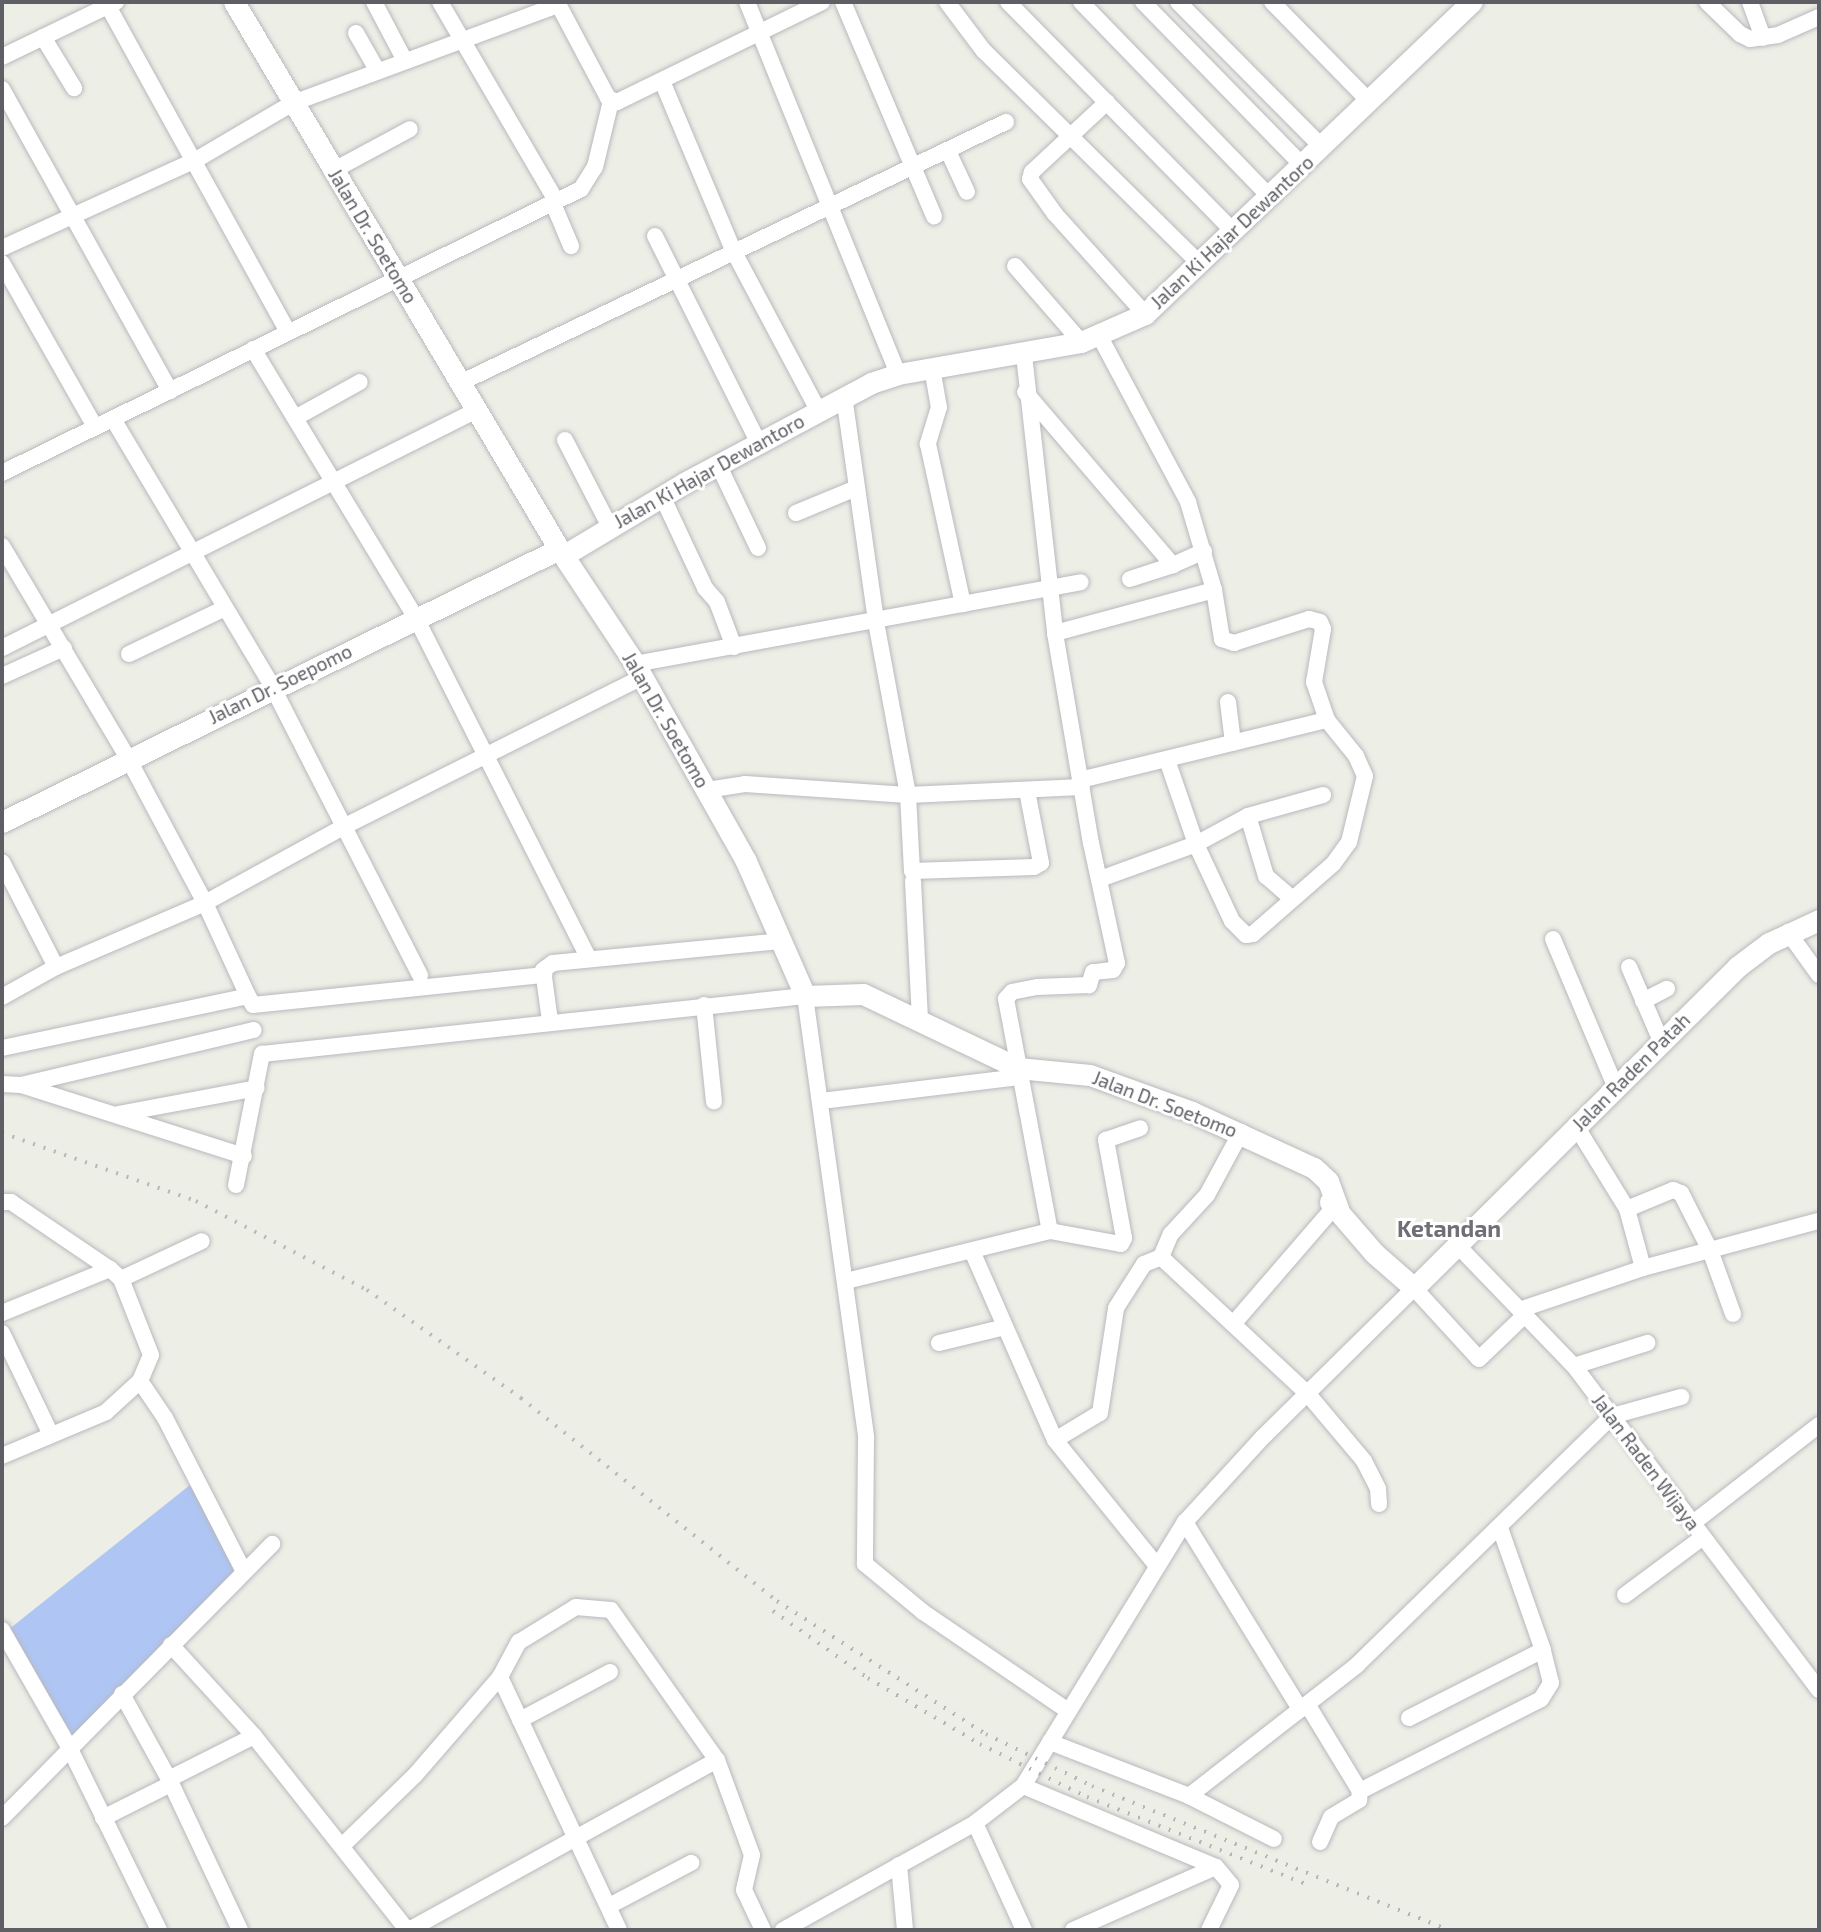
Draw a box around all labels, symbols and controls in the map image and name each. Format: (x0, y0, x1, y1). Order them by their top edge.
street label: Jalan Ki Hajar Dewantoro (1146, 150, 1318, 314)
street label: Jalan Dr. Soetomo (324, 164, 422, 308)
street label: Jalan Ki Hajar Dewantoro (610, 409, 808, 533)
street label: Jalan Dr. Soepomo (204, 639, 356, 729)
street label: Jalan Dr. Soetomo (618, 648, 714, 792)
street label: Jalan Raden Patah (1567, 1008, 1695, 1136)
street label: Jalan Dr. Soetomo (1089, 1066, 1241, 1142)
district label: Ketandan (1397, 1214, 1501, 1242)
street label: Jalan Raden Wijaya (1587, 1389, 1705, 1535)

